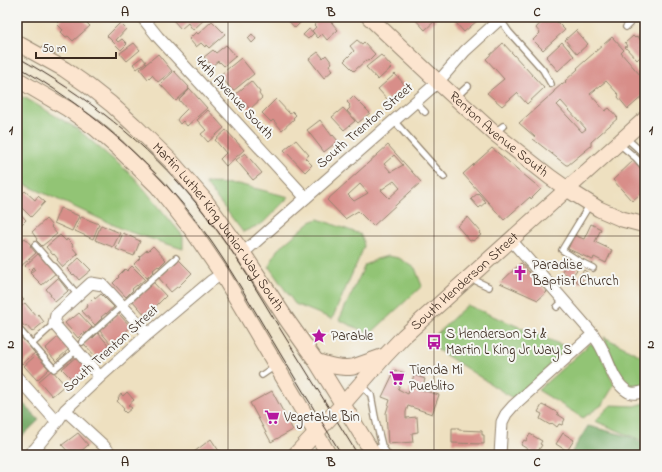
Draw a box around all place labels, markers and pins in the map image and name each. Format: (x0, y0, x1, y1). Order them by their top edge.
place label: Paradise Baptist Church (531, 255, 619, 292)
church icon: Paradise Baptist Church (511, 264, 529, 282)
place label: S Henderson St & Martin L King Jr Way S (446, 324, 572, 362)
place label: Parable (331, 326, 374, 347)
place icon: Parable (310, 327, 328, 345)
bus stop icon: S Henderson St & Martin L King Jr Way S (425, 333, 443, 351)
place label: Tienda Mi Pueblito (409, 360, 463, 397)
supermarket icon: Tienda Mi Pueblito (388, 369, 406, 387)
place label: Vegetable Bin (283, 407, 360, 429)
supermarket icon: Vegetable Bin (263, 408, 281, 426)

